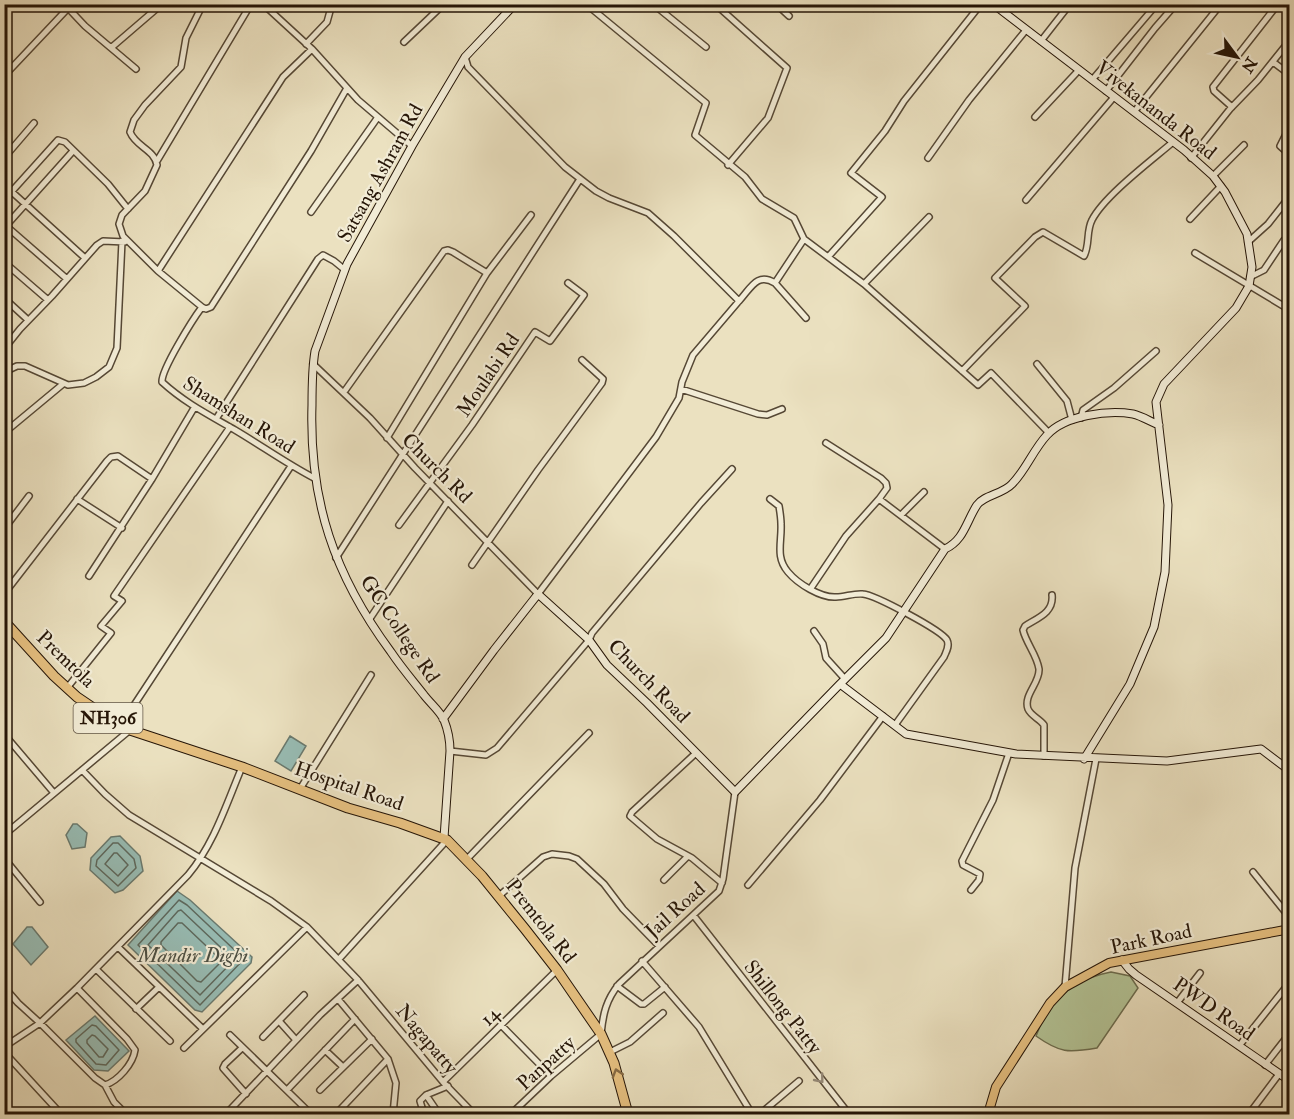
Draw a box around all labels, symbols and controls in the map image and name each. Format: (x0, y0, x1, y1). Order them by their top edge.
north arrow (1207, 27, 1267, 87)
text: N (1236, 52, 1262, 77)
street label: Vivekananda Road (1091, 55, 1222, 165)
street label: Satsang Ashram Rd (332, 99, 428, 247)
street label: Moulabi Rd (451, 328, 525, 422)
street label: Shamshan Road (178, 371, 300, 459)
street label: Church Rd (397, 428, 478, 509)
street label: GC College Rd (355, 570, 445, 688)
street label: Premtola (31, 625, 101, 694)
street label: Church Road (603, 634, 695, 728)
road number: NH306 (74, 703, 142, 733)
street label: Hospital Road (291, 756, 407, 817)
street label: Premtola Rd (500, 874, 582, 968)
street label: Jail Road (639, 876, 710, 944)
street label: Park Road (1108, 918, 1194, 960)
water label: Mandir Dighi (136, 942, 249, 969)
street label: Shillong Patty (739, 955, 828, 1060)
street label: PWD Road (1168, 972, 1260, 1046)
street label: Nagapatty (390, 999, 464, 1081)
street label: 14 (475, 1000, 506, 1031)
street label: Panpatty (512, 1030, 582, 1096)
one-way arrow (612, 1068, 625, 1079)
one-way arrow (813, 1072, 824, 1083)

